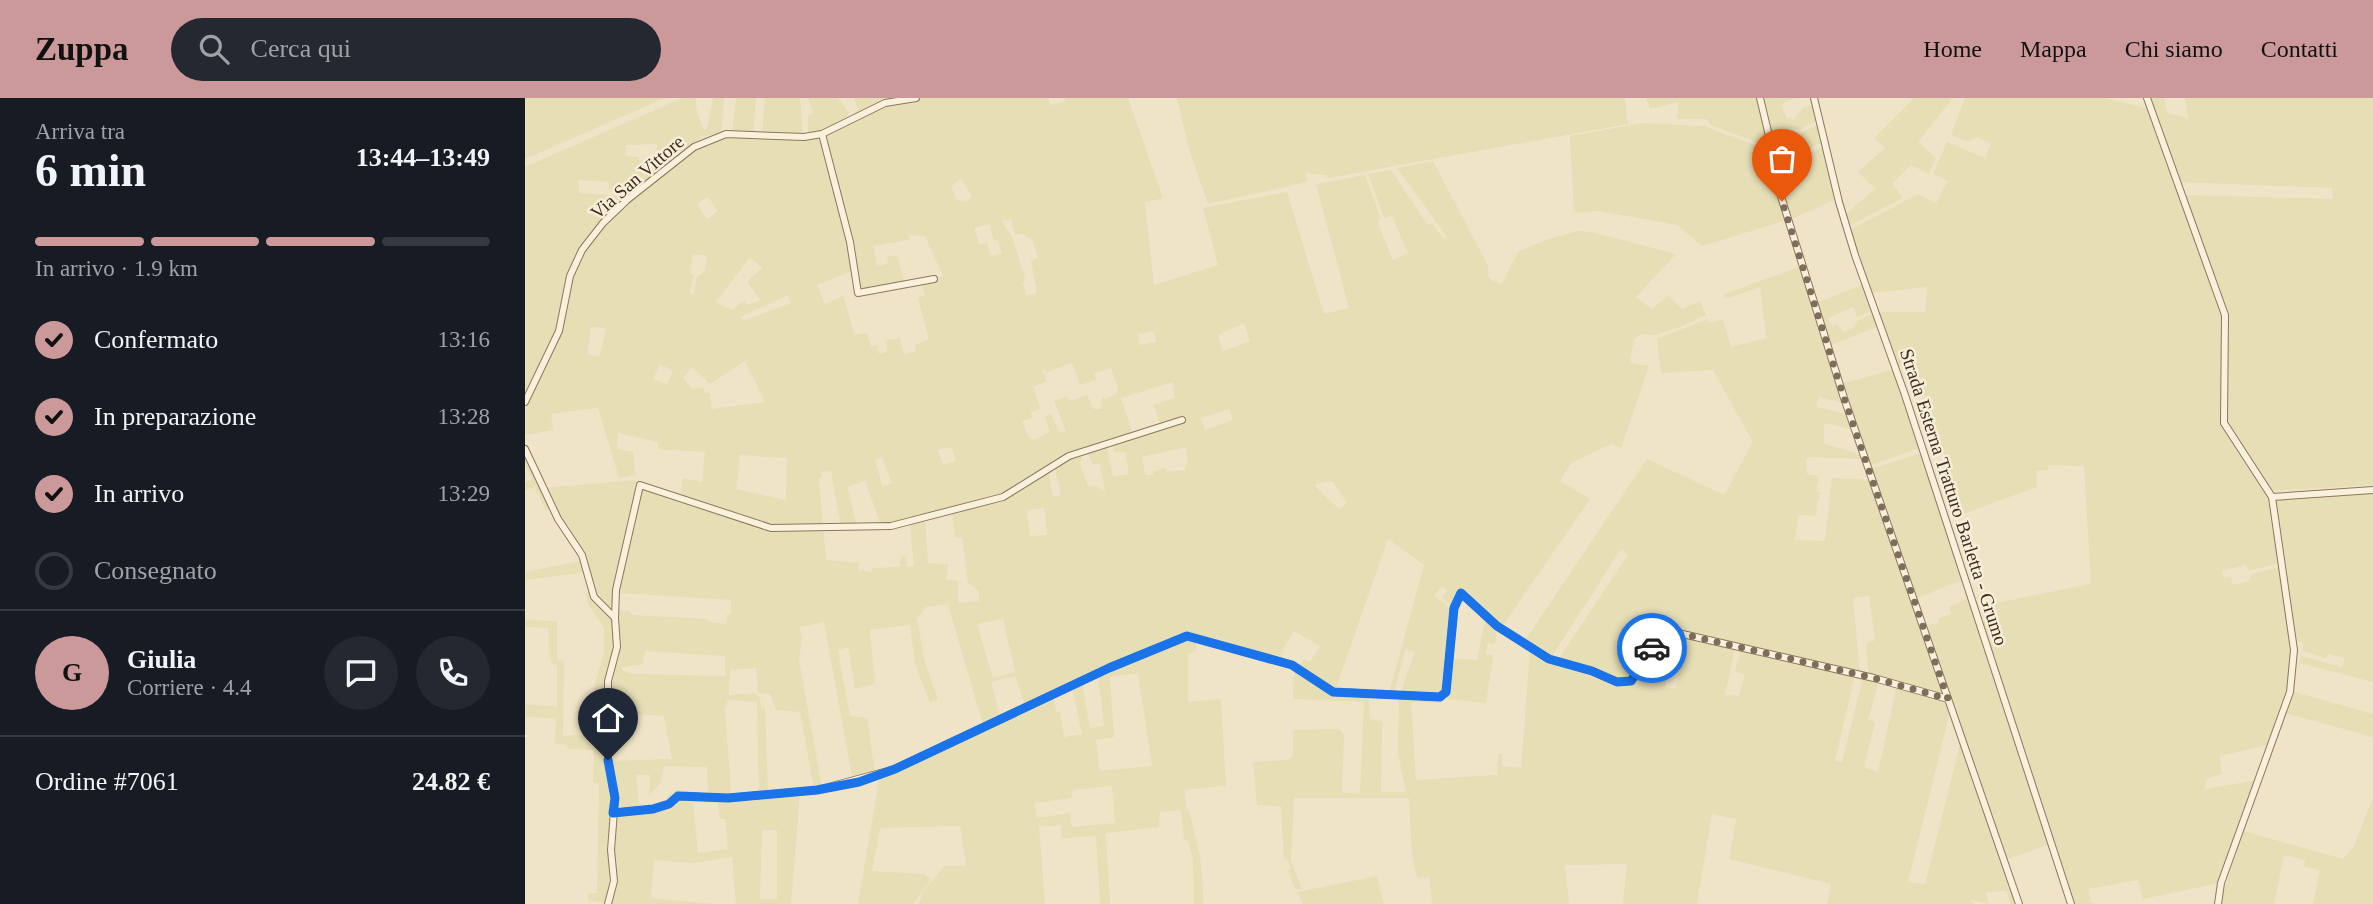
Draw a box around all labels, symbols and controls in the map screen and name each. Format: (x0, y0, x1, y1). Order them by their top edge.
search box (171, 18, 661, 81)
icon: search (195, 30, 233, 68)
text: Zuppa (35, 31, 129, 67)
text: Cerca qui (251, 34, 351, 63)
text: Home (1923, 36, 1982, 62)
text: Mappa (2020, 36, 2087, 62)
text: Chi siamo (2125, 36, 2223, 62)
text: Contatti (2261, 36, 2338, 62)
text: Arriva tra (35, 119, 125, 144)
pin (1752, 129, 1812, 201)
street label: Via San Vittore (586, 131, 688, 223)
icon: bag (1763, 140, 1801, 178)
text: 13:44–13:49 (356, 143, 490, 172)
text: 6 min (35, 145, 146, 196)
text: In arrivo · 1.9 km (35, 256, 198, 281)
icon: check (35, 321, 73, 359)
text: Confermato (94, 325, 218, 354)
text: 13:16 (438, 327, 490, 352)
street label: Strada Esterna Tratturo Barletta - Grumo (1896, 346, 2012, 648)
icon: check (35, 398, 73, 436)
text: In preparazione (94, 402, 256, 431)
text: 13:28 (438, 404, 490, 429)
icon: check (35, 475, 73, 513)
text: In arrivo (94, 479, 184, 508)
text: 13:29 (438, 481, 490, 506)
text: Consegnato (94, 556, 217, 585)
courier (1617, 613, 1687, 683)
icon: car (1633, 629, 1671, 667)
button: chat (324, 636, 398, 710)
button: phone (416, 636, 490, 710)
text: Giulia (127, 645, 196, 674)
text: G (62, 658, 82, 687)
text: Corriere · 4.4 (127, 675, 252, 700)
pin (578, 688, 638, 760)
icon: home (589, 699, 627, 737)
text: Ordine #7061 (35, 767, 179, 796)
text: 24.82 € (412, 767, 490, 796)

